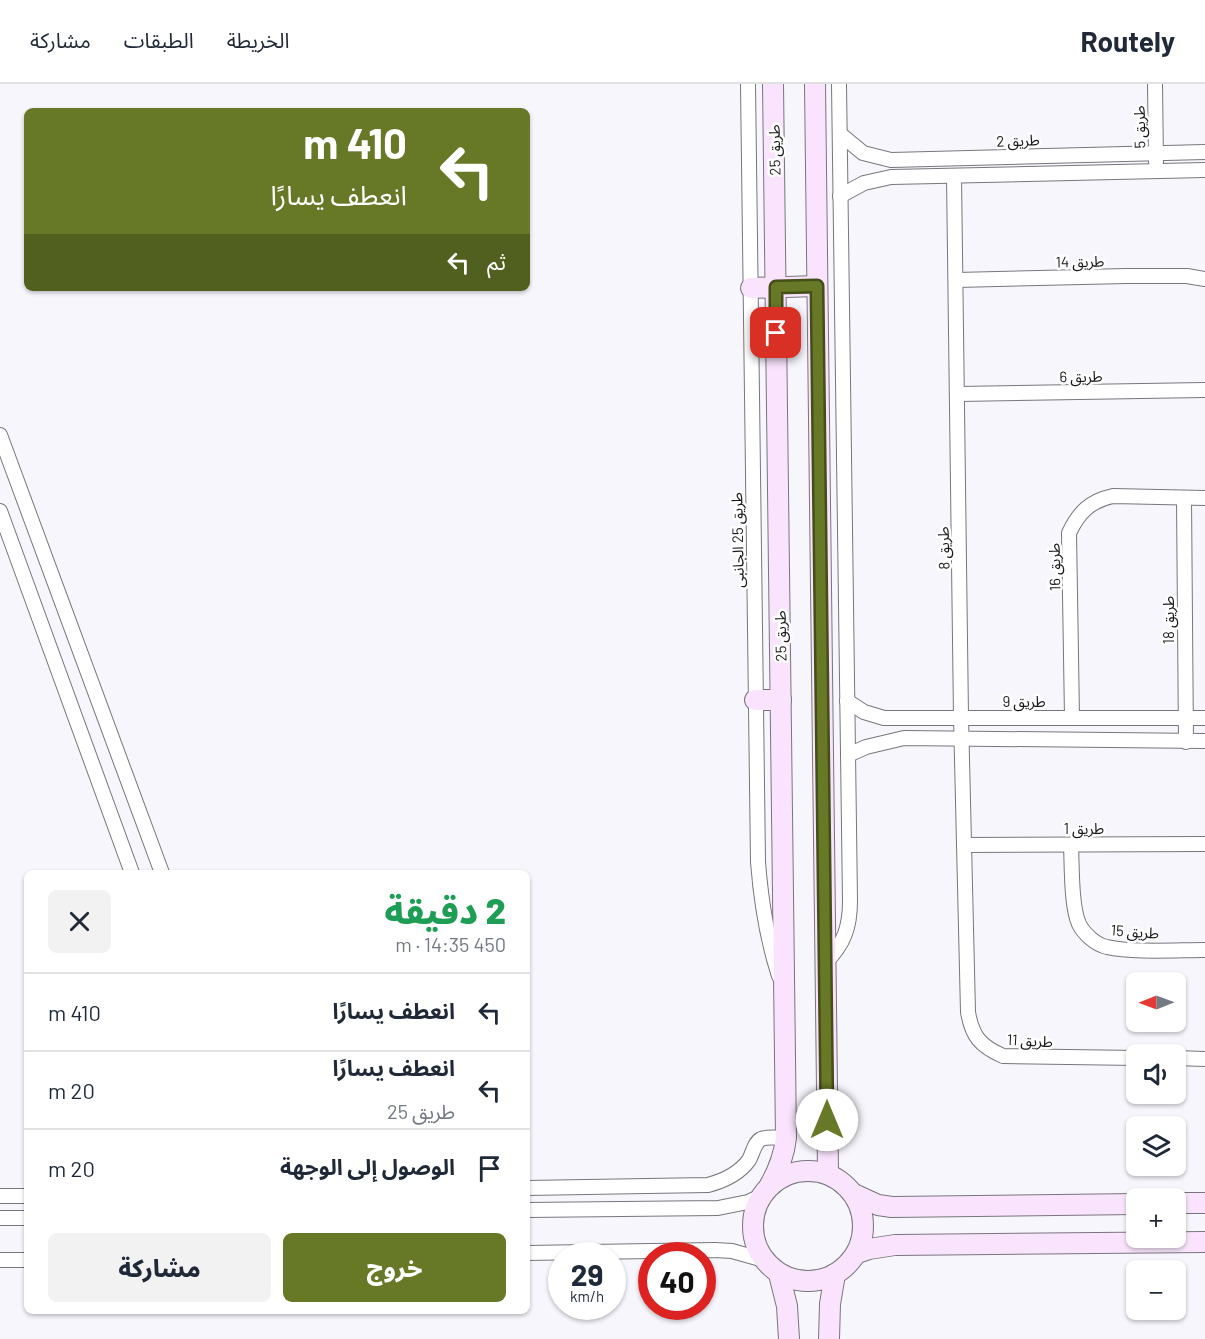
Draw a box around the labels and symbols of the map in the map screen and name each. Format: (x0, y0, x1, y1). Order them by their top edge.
street label: طريق 5 (1130, 105, 1150, 149)
street label: طريق 25 (765, 124, 785, 176)
street label: طريق 2 (996, 130, 1040, 152)
street label: طريق 14 (1055, 252, 1105, 272)
pin (750, 307, 801, 358)
street label: طريق 6 (1059, 367, 1103, 387)
street label: طريق 25 الجانبى (727, 492, 749, 588)
street label: طريق 8 (934, 526, 954, 570)
street label: طريق 16 (1045, 543, 1065, 591)
street label: طريق 18 (1159, 596, 1179, 644)
street label: طريق 25 (771, 610, 791, 662)
street label: طريق 9 (1002, 692, 1046, 712)
street label: طريق 1 (1064, 819, 1104, 839)
street label: طريق 15 (1110, 920, 1160, 944)
north arrow (1126, 972, 1186, 1032)
street label: طريق 11 (1007, 1030, 1053, 1052)
position arrow (795, 1088, 859, 1152)
speed limit sign: 40 (638, 1242, 716, 1320)

